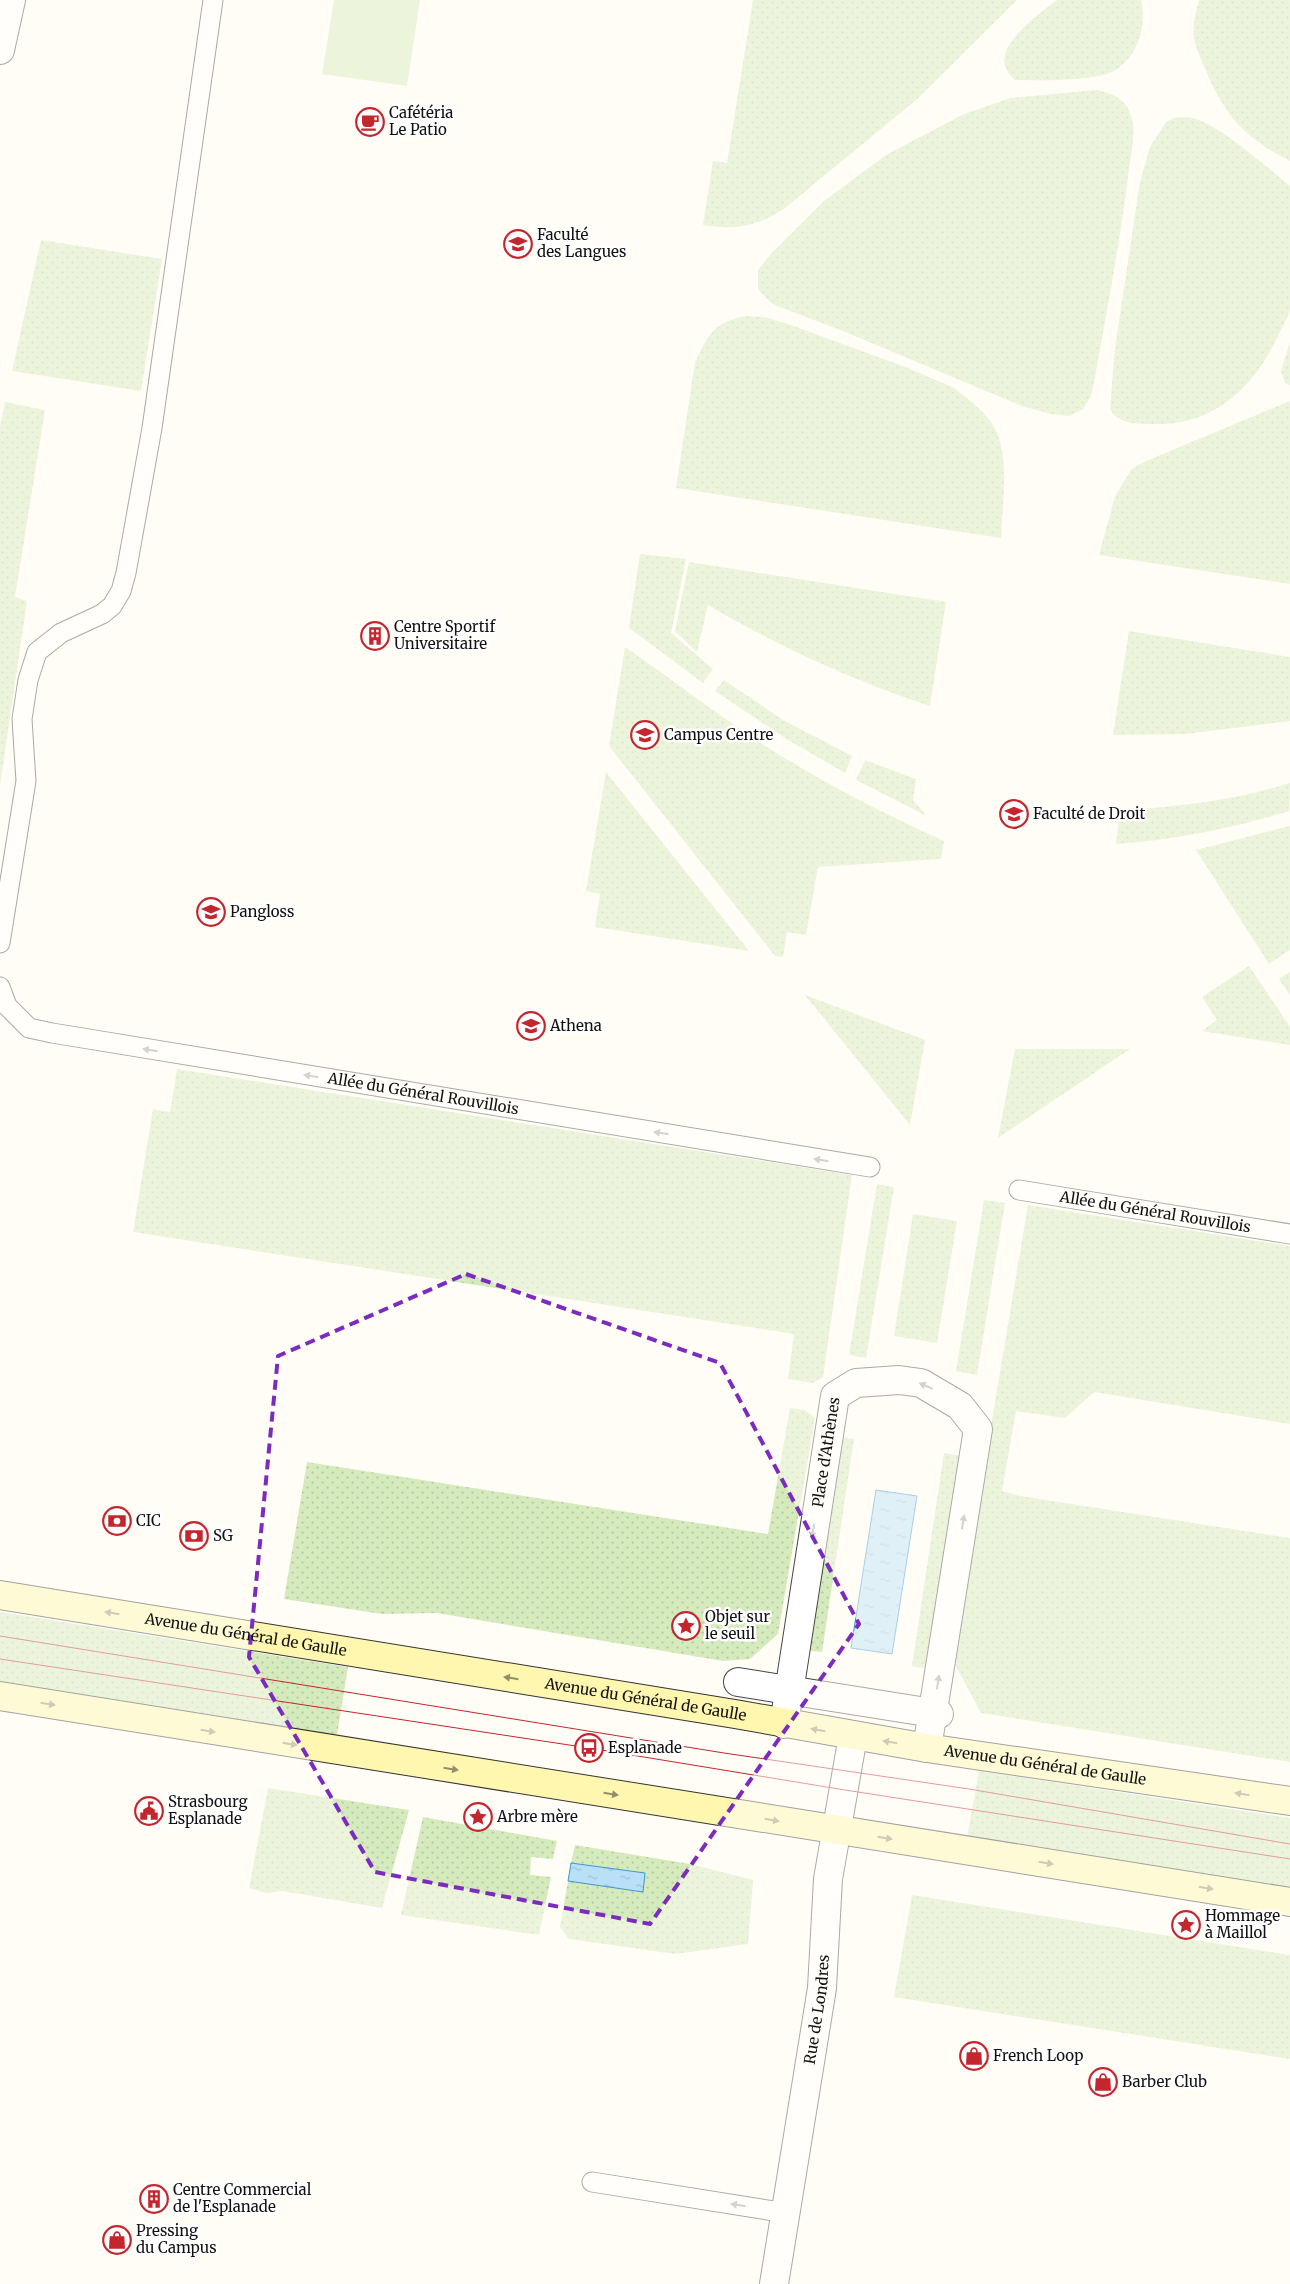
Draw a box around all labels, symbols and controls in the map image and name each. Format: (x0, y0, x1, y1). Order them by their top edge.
place label: Cafétéria Le Patio (389, 103, 453, 139)
cafe icon: Cafétéria Le Patio (355, 107, 385, 137)
place label: Faculté des Langues (537, 225, 626, 261)
school or university icon: Faculté des Langues (503, 229, 533, 259)
place label: Centre Sportif Universitaire (394, 617, 496, 653)
building icon: Centre Sportif Universitaire (360, 621, 390, 651)
school or university icon: Campus Centre (630, 720, 660, 750)
place label: Campus Centre (664, 725, 774, 744)
school or university icon: Faculté de Droit (999, 799, 1029, 829)
place label: Faculté de Droit (1033, 804, 1145, 823)
school or university icon: Pangloss (196, 897, 226, 927)
place label: Pangloss (230, 902, 294, 921)
school or university icon: Athena (516, 1011, 546, 1041)
place label: Athena (549, 1016, 602, 1035)
one-way arrow (142, 1045, 158, 1053)
street label: Allée du Général Rouvillois (325, 1068, 520, 1118)
one-way arrow (302, 1071, 318, 1079)
one-way arrow (653, 1129, 669, 1137)
one-way arrow (813, 1155, 829, 1163)
street label: Allée du Général Rouvillois (1057, 1187, 1252, 1236)
one-way arrow (919, 1382, 933, 1390)
street label: Place d'Athènes (808, 1396, 844, 1509)
bank icon: CIC (102, 1506, 132, 1536)
place label: CIC (136, 1511, 161, 1530)
one-way arrow (960, 1513, 968, 1529)
bank icon: SG (179, 1521, 209, 1551)
one-way arrow (809, 1523, 817, 1539)
place label: SG (213, 1526, 233, 1545)
place label: Objet sur le seuil (705, 1607, 770, 1643)
street label: Avenue du Général de Gaulle (143, 1608, 348, 1660)
one-way arrow (104, 1609, 120, 1617)
place icon: Objet sur le seuil (671, 1611, 701, 1641)
street label: Avenue du Général de Gaulle (543, 1673, 748, 1725)
one-way arrow (503, 1674, 519, 1682)
one-way arrow (934, 1674, 942, 1690)
one-way arrow (40, 1701, 56, 1709)
one-way arrow (810, 1725, 826, 1733)
one-way arrow (201, 1727, 217, 1735)
bus stop icon: Esplanade (574, 1733, 604, 1763)
place label: Esplanade (608, 1738, 682, 1757)
one-way arrow (882, 1738, 898, 1746)
one-way arrow (282, 1740, 298, 1748)
street label: Avenue du Général de Gaulle (942, 1740, 1148, 1789)
one-way arrow (443, 1765, 459, 1773)
one-way arrow (1233, 1790, 1249, 1798)
one-way arrow (603, 1791, 619, 1799)
place label: Strasbourg Esplanade (168, 1792, 248, 1828)
public building icon: Strasbourg Esplanade (134, 1796, 164, 1826)
place icon: Arbre mère (463, 1802, 493, 1832)
place label: Arbre mère (496, 1807, 578, 1826)
one-way arrow (764, 1817, 780, 1825)
one-way arrow (877, 1834, 893, 1842)
one-way arrow (1038, 1859, 1054, 1867)
one-way arrow (1198, 1885, 1214, 1893)
place label: Hommage à Maillol (1205, 1906, 1280, 1942)
place icon: Hommage à Maillol (1171, 1910, 1201, 1940)
street label: Rue de Londres (800, 1954, 833, 2066)
shop icon: French Loop (959, 2041, 989, 2071)
place label: French Loop (993, 2046, 1083, 2065)
shop icon: Barber Club (1088, 2067, 1118, 2097)
place label: Barber Club (1122, 2072, 1207, 2091)
place label: Centre Commercial de l'Esplanade (173, 2180, 312, 2216)
building icon: Centre Commercial de l'Esplanade (139, 2184, 169, 2214)
one-way arrow (730, 2201, 746, 2209)
place label: Pressing du Campus (136, 2221, 217, 2257)
shop icon: Pressing du Campus (102, 2225, 132, 2255)

